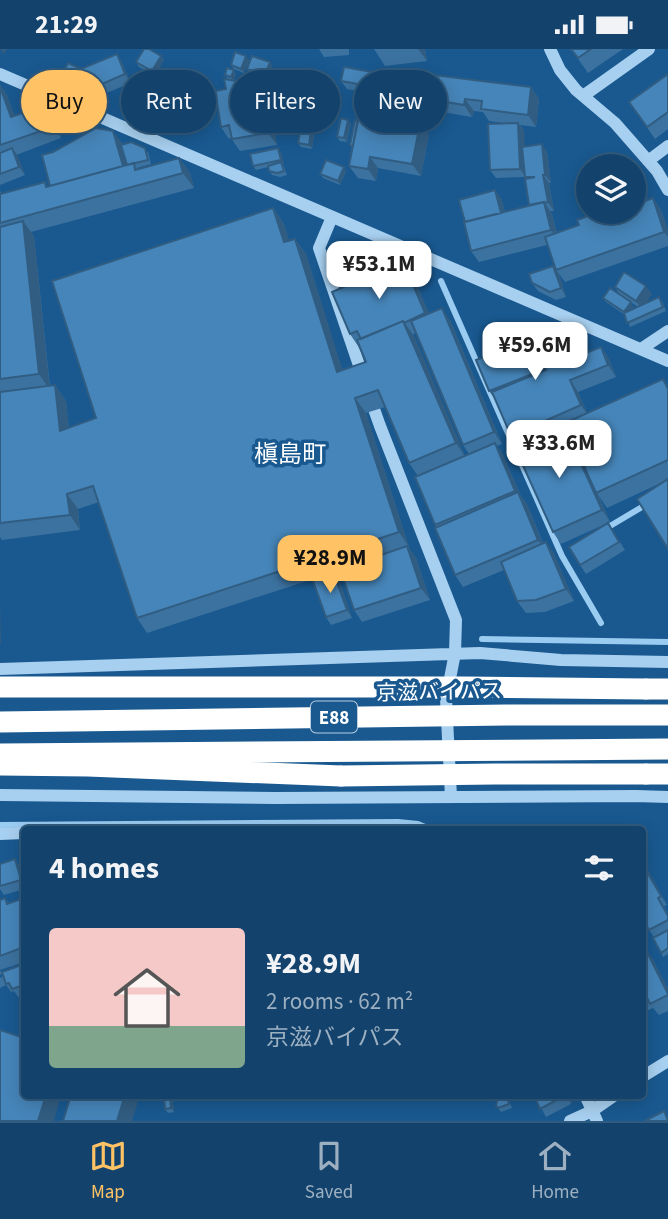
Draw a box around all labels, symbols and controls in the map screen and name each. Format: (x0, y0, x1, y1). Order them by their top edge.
text: 21:29 (35, 6, 98, 43)
chip: Buy (21, 70, 107, 133)
chip: Rent (121, 70, 216, 133)
chip: Filters (230, 70, 340, 133)
chip: New (354, 70, 447, 133)
map controls (576, 154, 646, 224)
button: layers (576, 154, 646, 224)
pin: ¥53.1M (322, 241, 436, 301)
text: ¥53.1M (342, 247, 416, 280)
pin: ¥59.6M (478, 323, 592, 382)
text: ¥59.6M (498, 328, 572, 361)
pin: ¥33.6M (502, 421, 616, 480)
text: ¥33.6M (522, 426, 596, 459)
district label: 槇島町 (254, 437, 326, 472)
pin: ¥28.9M (273, 535, 387, 595)
text: ¥28.9M (293, 541, 367, 574)
street label: 京滋バイパス (376, 676, 502, 708)
road number: E88 (311, 701, 357, 733)
text: 4 homes (49, 847, 159, 890)
icon: filters (580, 849, 618, 887)
text: ¥28.9M (266, 942, 361, 985)
icon: home (105, 956, 189, 1040)
text: 2 rooms · 62 m² (266, 985, 413, 1018)
text: 京滋バイパス (266, 1021, 404, 1054)
tab: Map (89, 1137, 127, 1206)
tab: Saved (305, 1137, 353, 1206)
tab: Home (531, 1137, 579, 1206)

